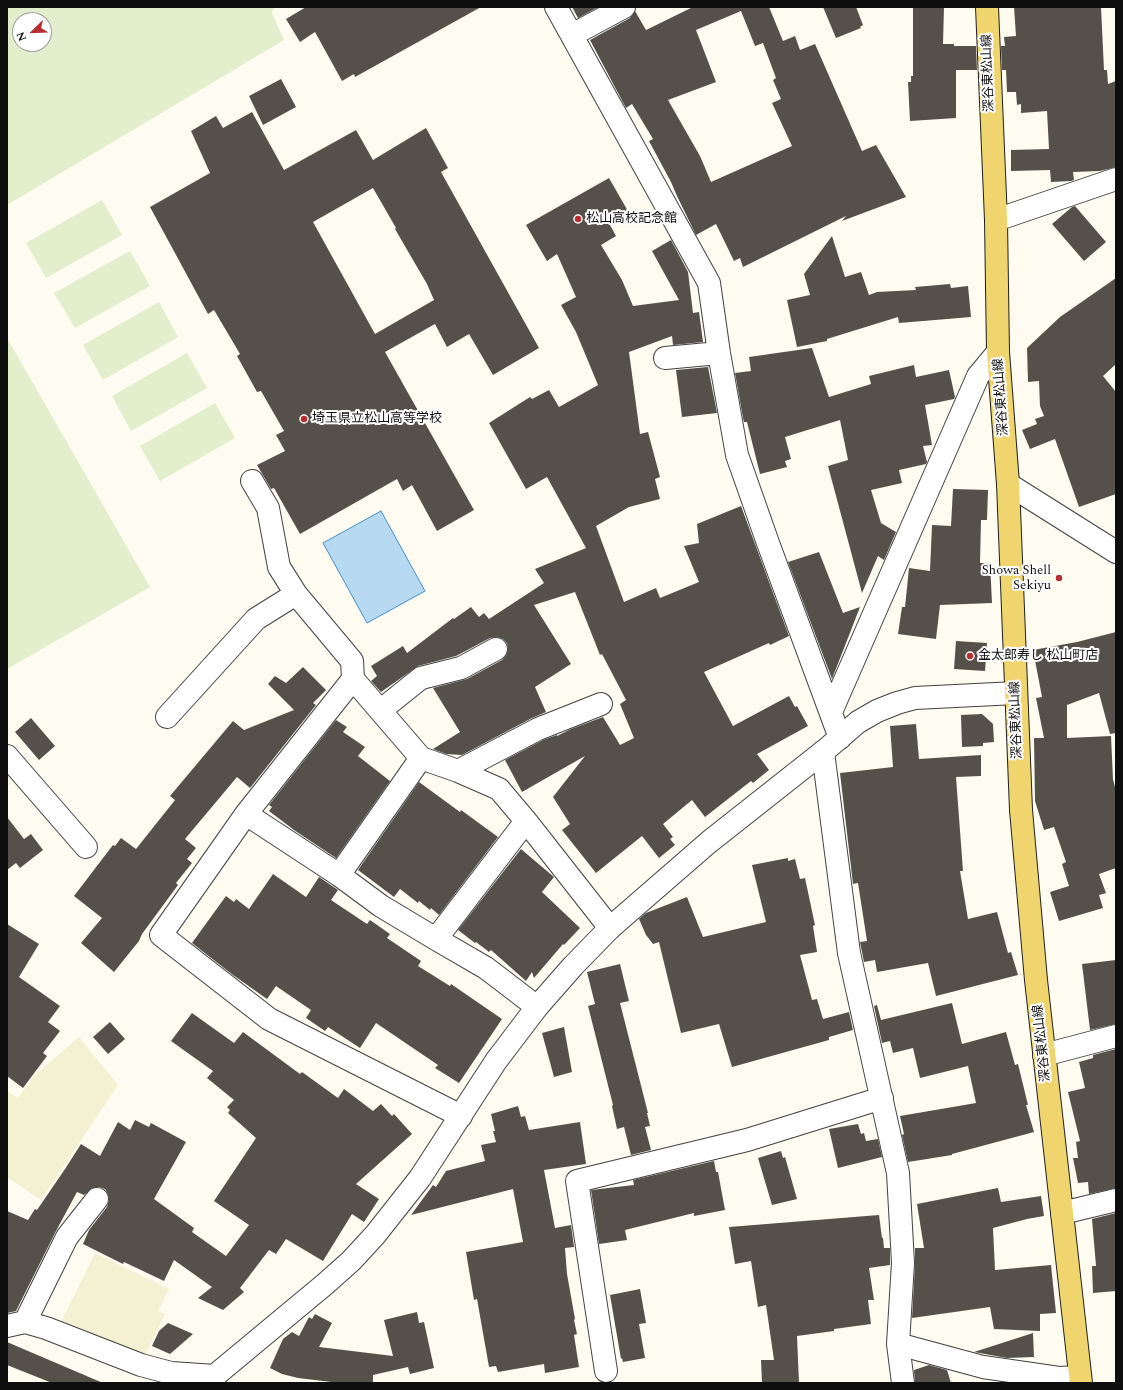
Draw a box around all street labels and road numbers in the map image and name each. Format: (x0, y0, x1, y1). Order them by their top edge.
street label: 深谷東松山線 (980, 34, 998, 112)
street label: 深谷東松山線 (991, 358, 1013, 436)
street label: 深谷東松山線 (1008, 681, 1026, 759)
street label: 深谷東松山線 (1031, 1003, 1055, 1083)

